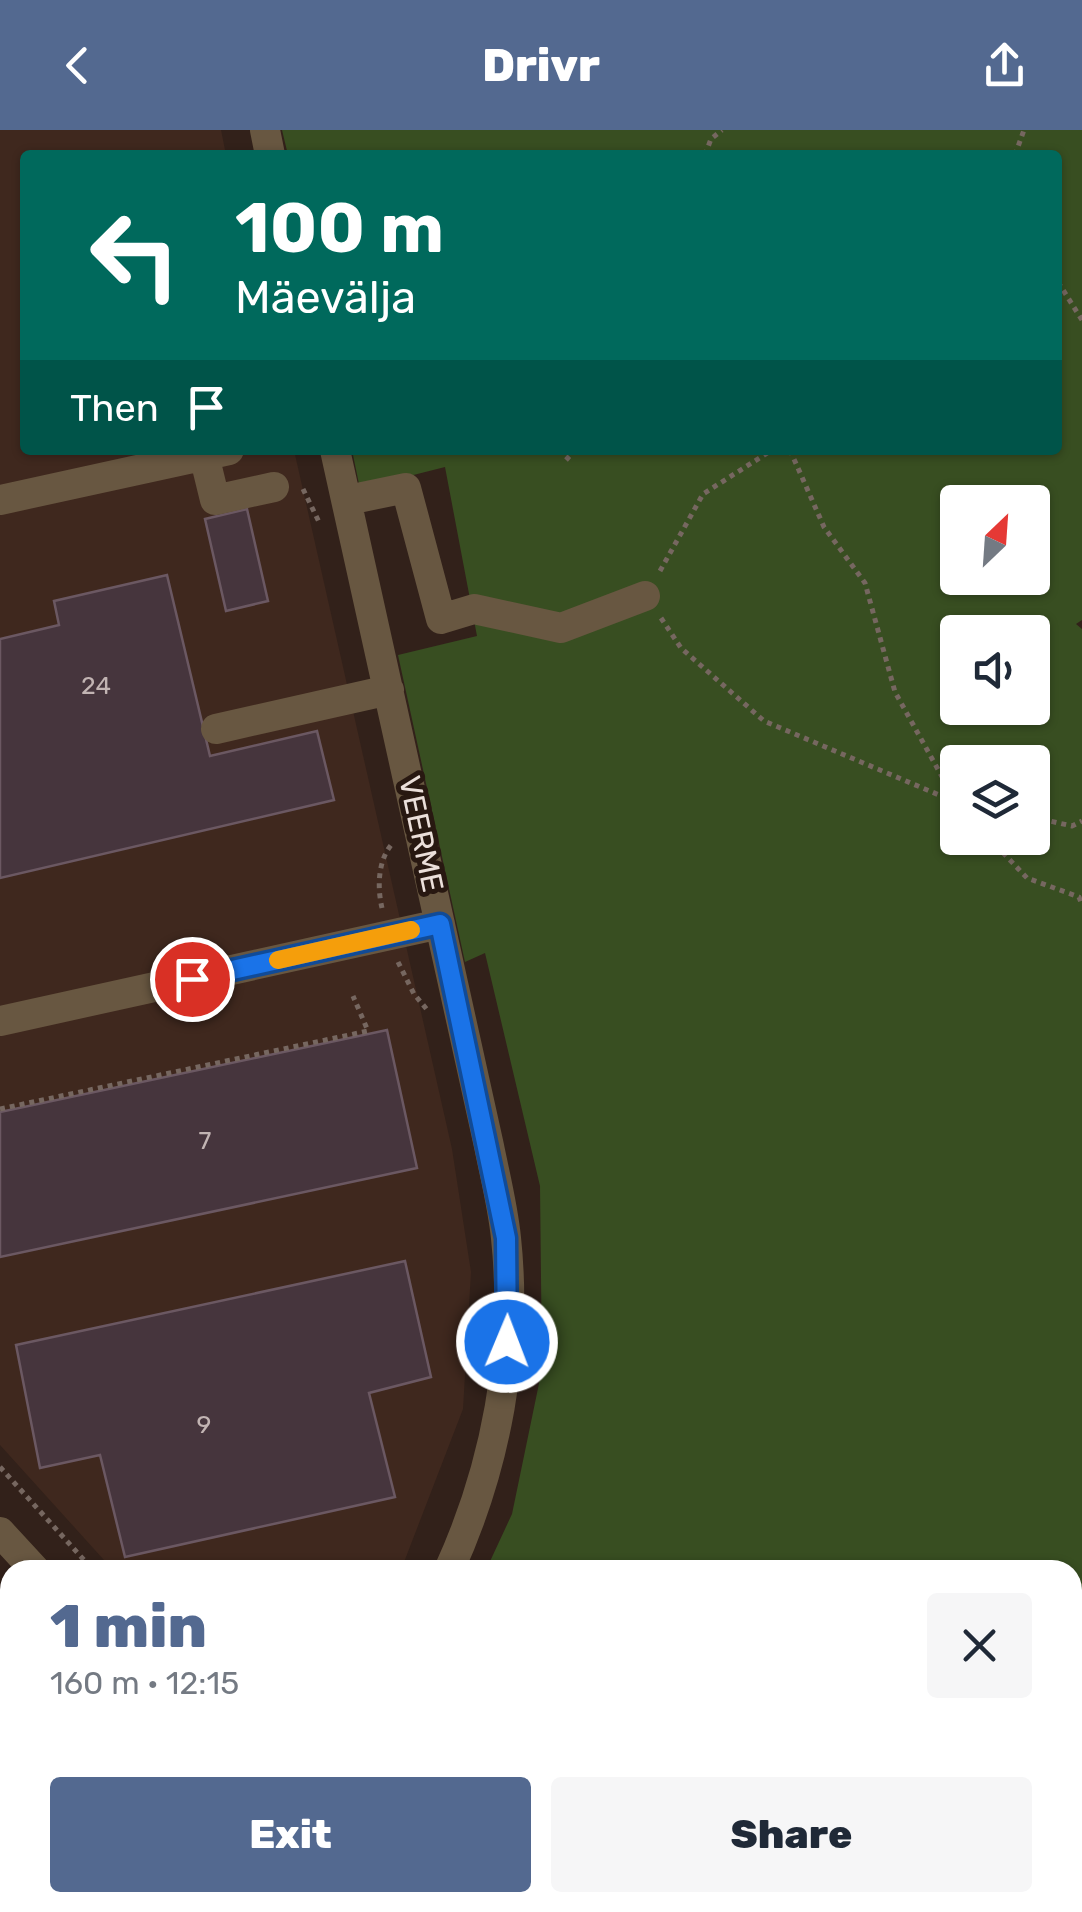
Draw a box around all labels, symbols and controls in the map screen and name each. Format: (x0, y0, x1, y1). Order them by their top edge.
icon: back (50, 38, 105, 93)
icon: share (977, 38, 1032, 93)
text: Drivr (482, 39, 600, 92)
text: 100 m (235, 187, 444, 270)
icon: left (70, 190, 200, 320)
text: Mäevälja (235, 271, 416, 324)
icon: arrive (179, 380, 234, 435)
text: Then (70, 385, 159, 431)
north arrow (940, 485, 1050, 595)
map controls (940, 485, 1050, 855)
button: sound (940, 615, 1050, 725)
house number: 24 (81, 671, 111, 700)
button: layers (940, 745, 1050, 855)
street label: VEERME (391, 773, 451, 895)
pin (150, 937, 235, 1022)
icon: arrive (165, 952, 220, 1007)
house number: 7 (199, 1126, 212, 1155)
position arrow (455, 1290, 559, 1394)
house number: 9 (197, 1410, 211, 1439)
text: 1 min (50, 1591, 207, 1662)
button: close (927, 1593, 1032, 1698)
text: 160 m · 12:15 (50, 1664, 239, 1702)
button: Exit (50, 1777, 531, 1892)
button: Share (551, 1777, 1032, 1892)

